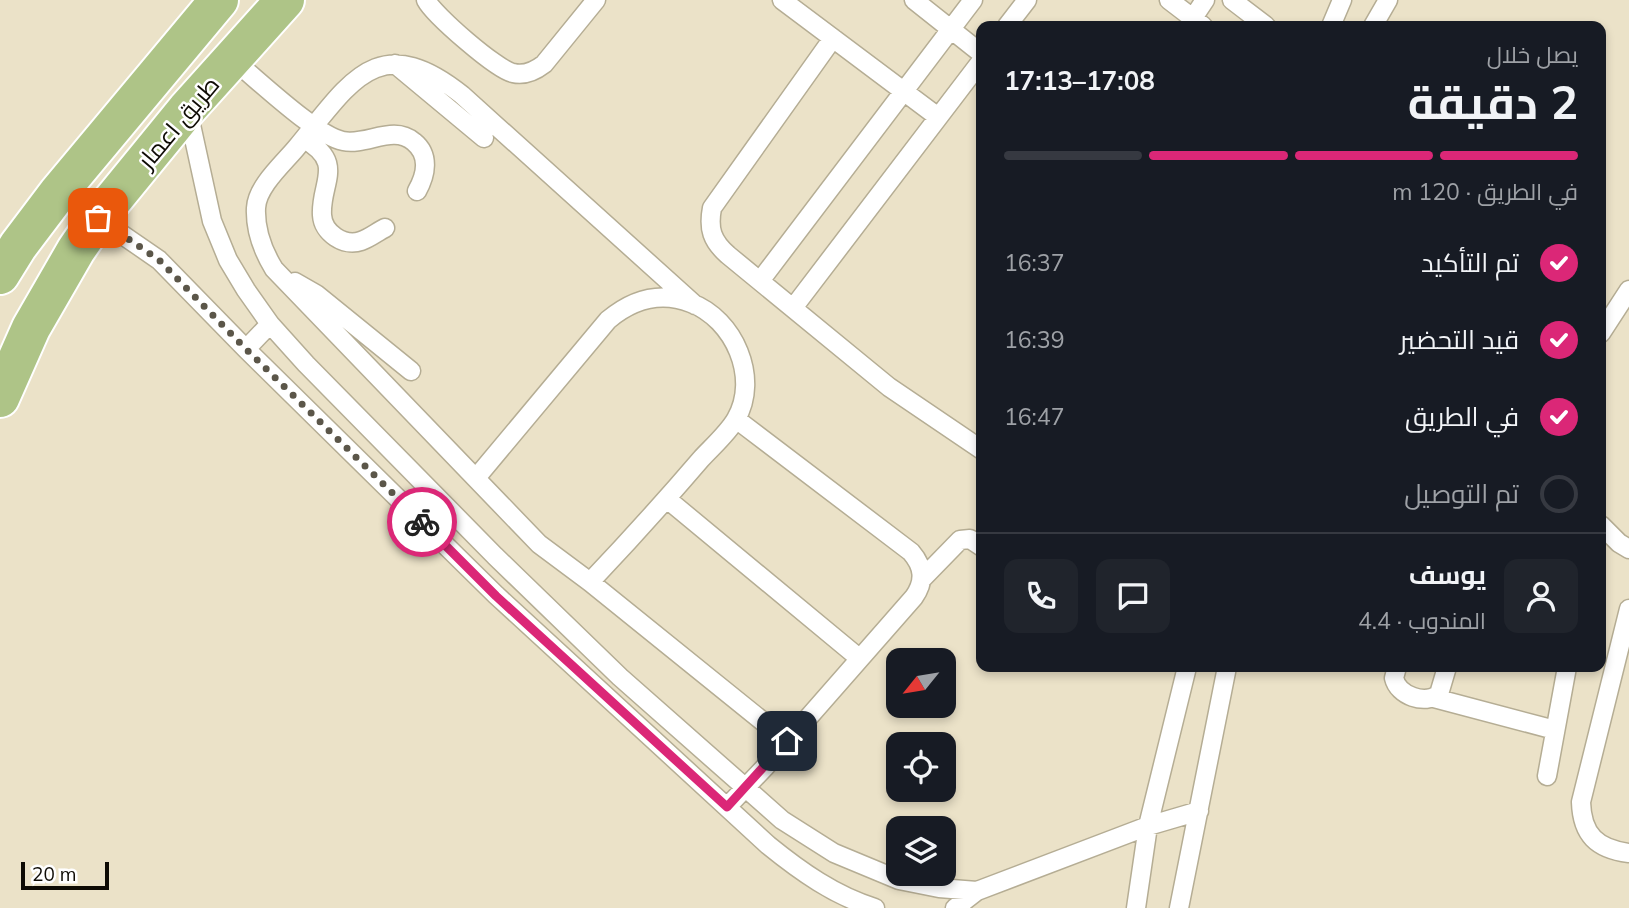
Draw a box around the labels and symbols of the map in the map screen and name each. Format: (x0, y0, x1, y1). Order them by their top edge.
street label: طريق اعمار (129, 70, 226, 176)
pin (68, 188, 128, 248)
courier (387, 487, 457, 557)
north arrow (886, 648, 956, 718)
pin (757, 711, 817, 771)
scale bar (21, 859, 108, 891)

